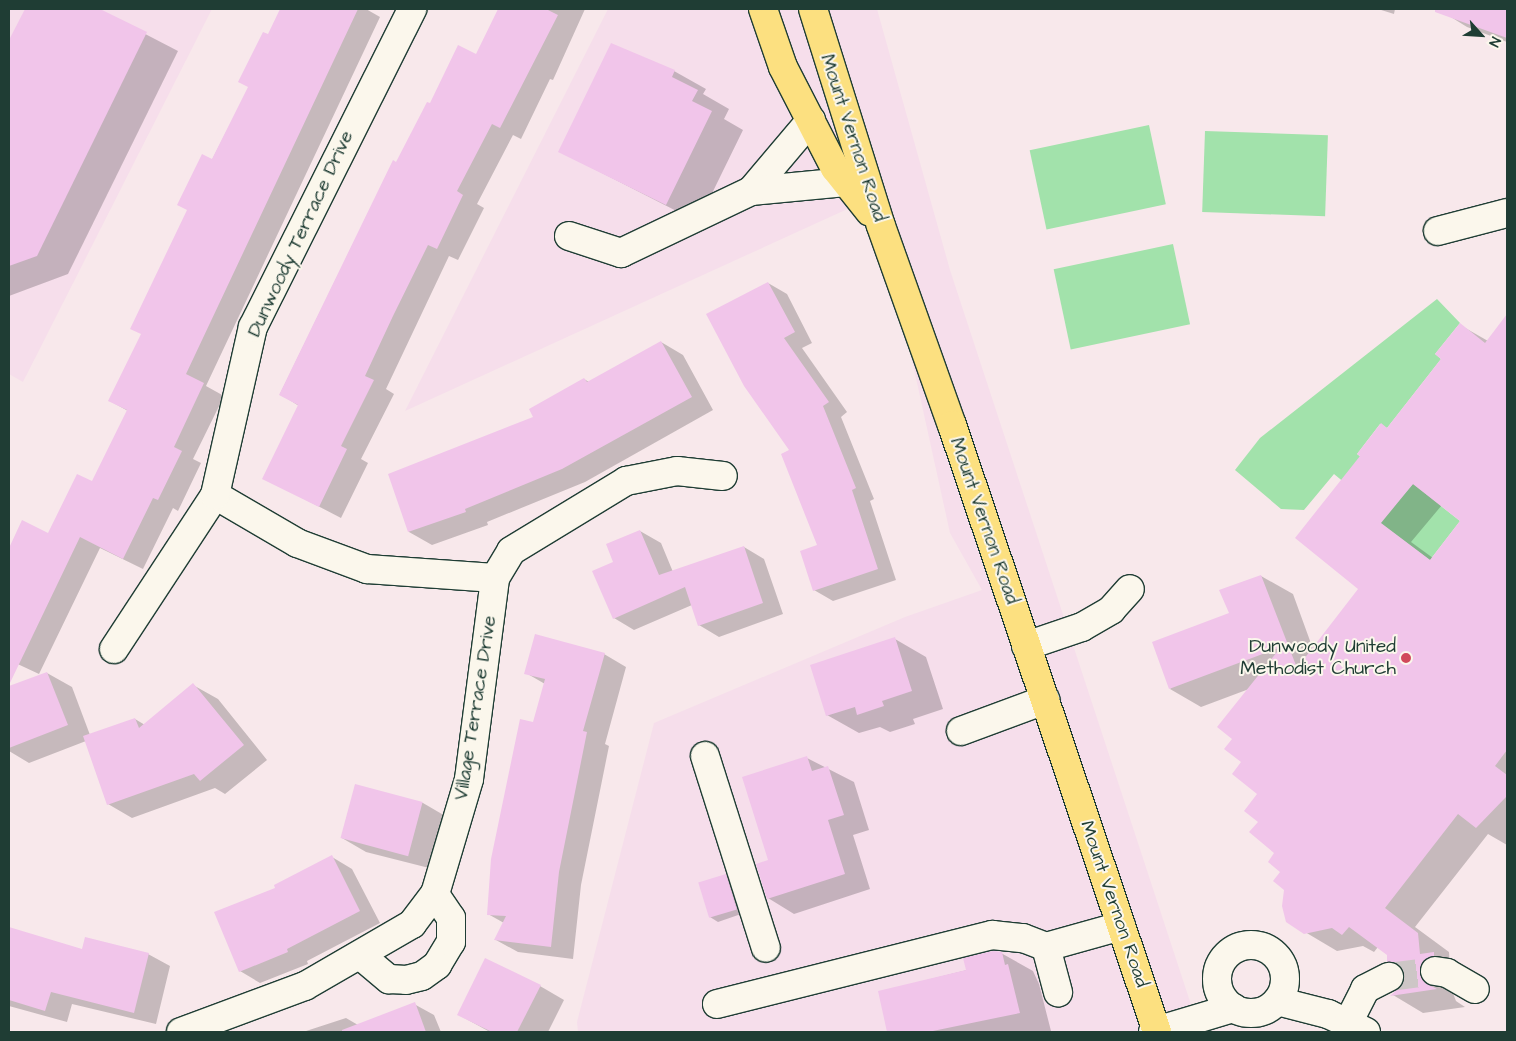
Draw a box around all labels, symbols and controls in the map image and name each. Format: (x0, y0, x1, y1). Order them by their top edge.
north arrow (1456, 10, 1506, 60)
text: N (1484, 33, 1505, 50)
street label: Mount Vernon Road (815, 52, 891, 224)
street label: Dunwoody Terrace Drive (243, 127, 359, 341)
street label: Mount Vernon Road (945, 435, 1023, 607)
street label: Village Terrace Drive (450, 614, 502, 802)
place label: Dunwoody United Methodist Church (1240, 636, 1396, 680)
marker: Dunwoody United Methodist Church (1400, 652, 1412, 664)
street label: Mount Vernon Road (1075, 818, 1153, 990)

